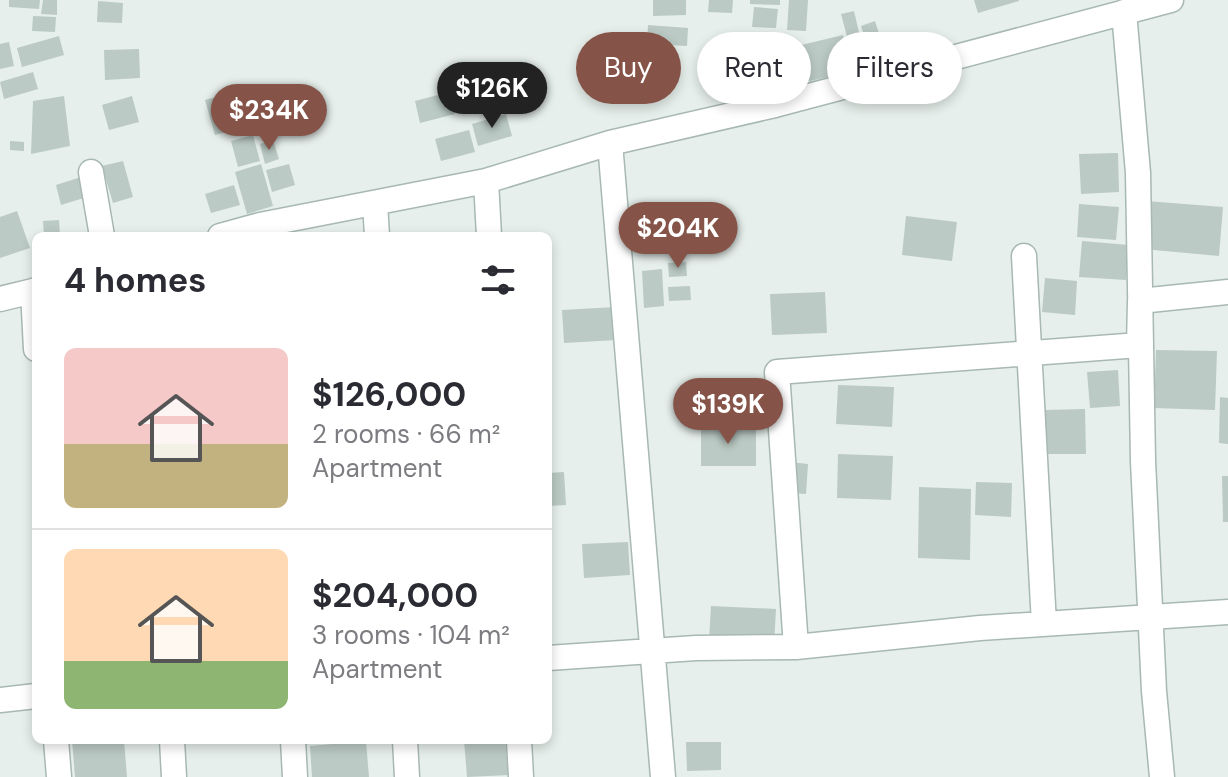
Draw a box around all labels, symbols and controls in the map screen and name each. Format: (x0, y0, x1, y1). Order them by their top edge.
chip: Buy (576, 32, 681, 104)
chip: Rent (697, 32, 811, 104)
chip: Filters (827, 32, 962, 104)
pin: $126K (436, 62, 548, 130)
text: $126K (455, 71, 529, 105)
pin: $234K (213, 84, 325, 152)
text: $234K (229, 93, 309, 127)
pin: $204K (622, 202, 734, 270)
text: $204K (637, 211, 719, 245)
text: 4 homes (64, 258, 206, 303)
icon: filters (476, 258, 520, 302)
text: $126,000 (312, 372, 466, 417)
pin: $139K (672, 378, 784, 446)
icon: home (128, 380, 224, 476)
text: $139K (691, 387, 765, 421)
text: 2 rooms · 66 m² (312, 417, 500, 451)
text: Apartment (312, 451, 443, 485)
text: $204,000 (312, 573, 478, 618)
icon: home (128, 581, 224, 677)
text: 3 rooms · 104 m² (312, 618, 510, 652)
text: Apartment (312, 652, 443, 686)

